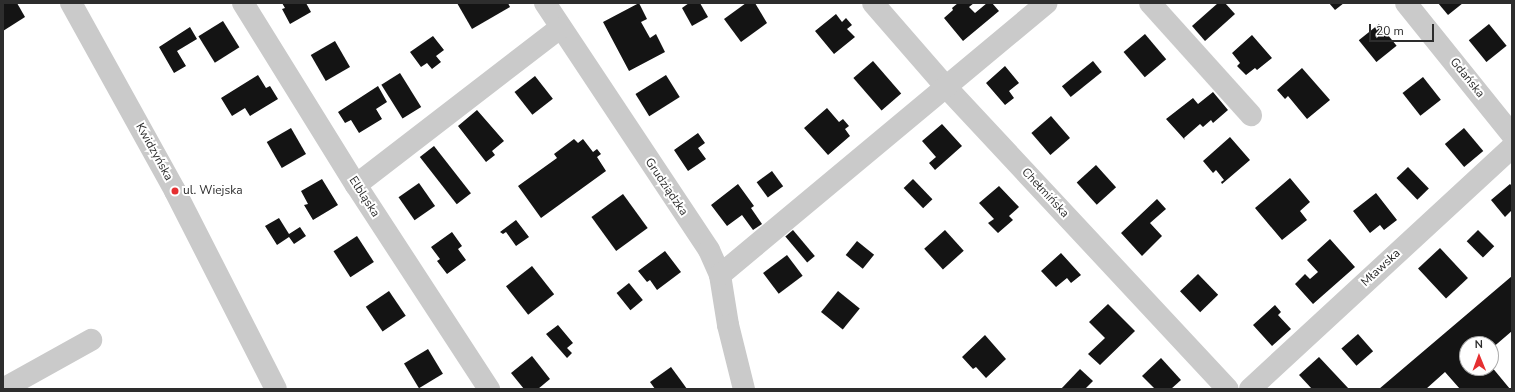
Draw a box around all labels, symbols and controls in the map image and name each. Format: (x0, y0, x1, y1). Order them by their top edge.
scale bar (1371, 16, 1436, 42)
text: 20 m (1376, 23, 1404, 39)
street label: Gdańska (1447, 55, 1487, 101)
street label: Kwidzyńska (132, 121, 176, 183)
street label: Grudziądzka (641, 155, 691, 219)
street label: Chełmińska (1018, 165, 1072, 221)
street label: Elbląska (346, 174, 382, 220)
place label: ul. Wiejska (183, 184, 243, 198)
marker: ul. Wiejska (170, 186, 180, 196)
street label: Mławska (1358, 246, 1404, 290)
north arrow (1459, 336, 1499, 376)
text: N (1475, 337, 1483, 352)

